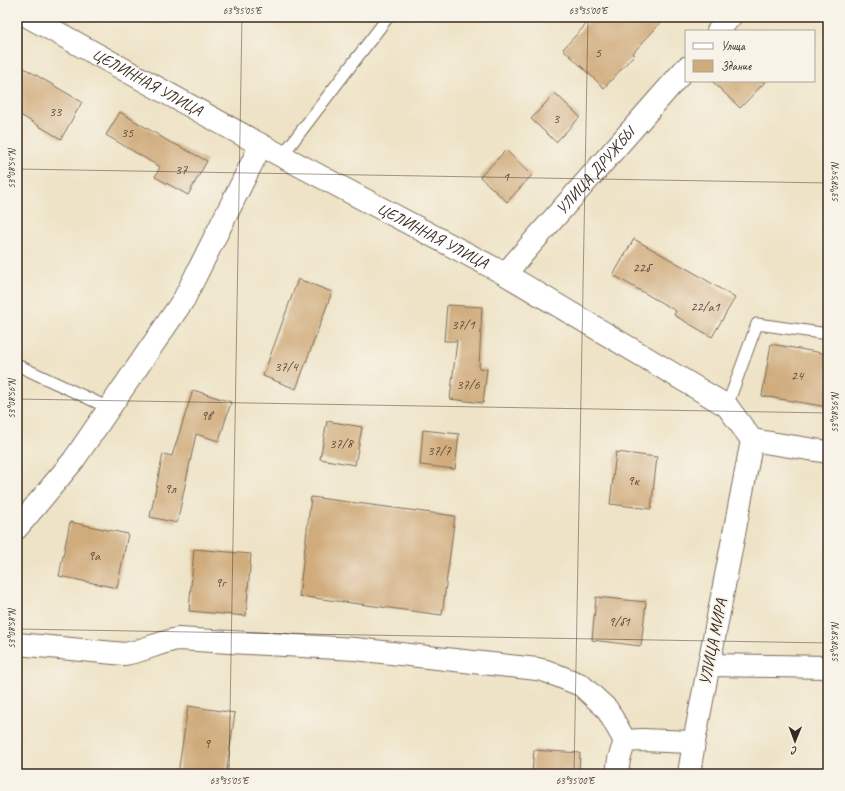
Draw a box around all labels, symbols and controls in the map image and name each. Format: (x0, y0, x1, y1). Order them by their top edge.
text: 63°35'05"E (223, 4, 263, 17)
text: 63°35'00"E (569, 4, 609, 17)
legend (685, 30, 815, 82)
text: Улица (721, 38, 746, 54)
street label: ЦЕЛИННАЯ УЛИЦА (89, 44, 207, 121)
house number: 5 (595, 44, 602, 61)
text: Здание (721, 58, 752, 74)
house number: 33 (49, 103, 63, 120)
house number: 3 (553, 110, 561, 127)
street label: УЛИЦА ДРУЖБЫ (552, 121, 641, 219)
house number: 35 (121, 124, 134, 141)
text: 53°08'54"N (5, 147, 18, 189)
house number: 37 (175, 161, 188, 178)
text: 53°08'54"N (828, 161, 841, 203)
house number: 1 (503, 168, 510, 185)
street label: ЦЕЛИННАЯ УЛИЦА (374, 198, 492, 274)
house number: 22б (633, 259, 653, 276)
house number: 22/а1 (690, 298, 721, 315)
house number: 37/1 (451, 316, 475, 333)
house number: 37/4 (274, 358, 299, 375)
house number: 24 (791, 367, 805, 384)
house number: 37/6 (456, 376, 480, 393)
text: 53°08'56"N (5, 377, 18, 419)
text: 53°08'56"N (828, 391, 841, 433)
house number: 9в (201, 407, 215, 424)
house number: 37/8 (329, 435, 354, 452)
house number: 37/7 (427, 442, 451, 459)
house number: 9к (627, 472, 641, 489)
house number: 9л (164, 480, 177, 497)
house number: 9а (88, 547, 101, 564)
house number: 9г (215, 574, 227, 591)
street label: УЛИЦА МИРА (695, 596, 731, 687)
text: 53°08'58"N (5, 607, 18, 649)
house number: 9/б1 (608, 613, 630, 630)
text: 53°08'58"N (828, 621, 841, 663)
north arrow (775, 721, 815, 761)
house number: 9 (204, 735, 212, 752)
text: С (790, 744, 798, 758)
text: 63°35'05"E (210, 774, 250, 787)
text: 63°35'00"E (556, 774, 596, 787)

